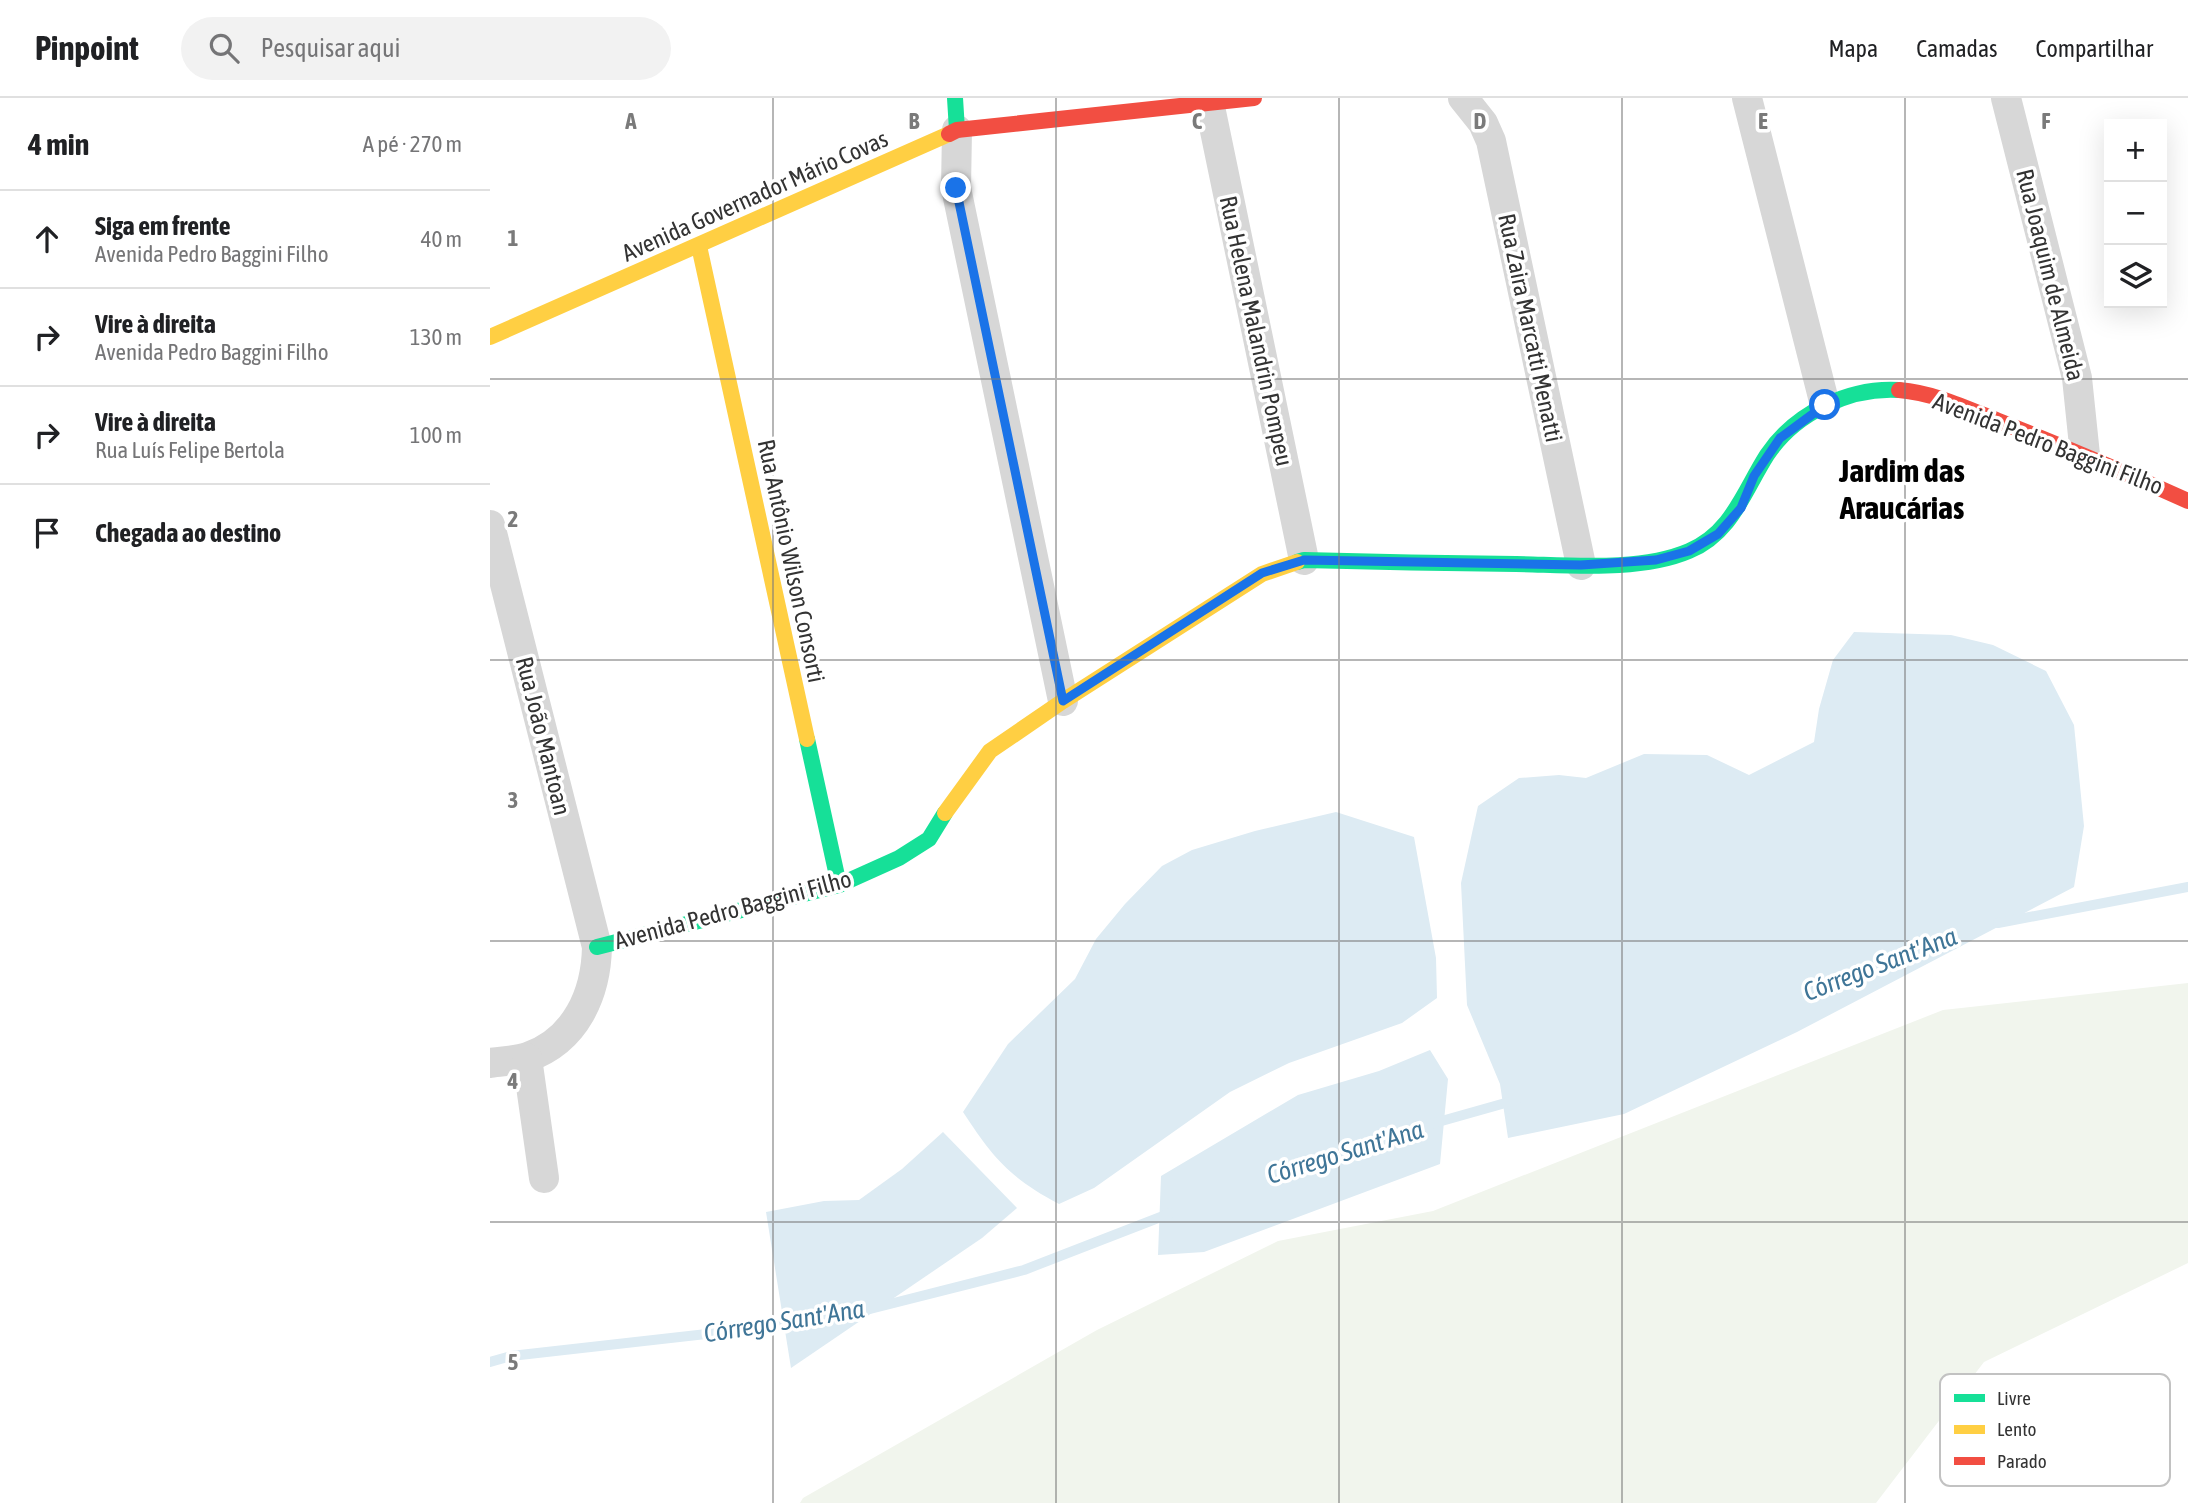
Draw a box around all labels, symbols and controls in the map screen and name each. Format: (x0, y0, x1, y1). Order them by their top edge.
search box (181, 17, 671, 80)
text: Pinpoint (35, 29, 139, 67)
icon: search (205, 29, 243, 67)
text: Pesquisar aqui (261, 33, 400, 63)
text: Mapa (1828, 35, 1878, 62)
text: Camadas (1916, 35, 1998, 62)
text: Compartilhar (2036, 35, 2153, 62)
text: A (624, 108, 637, 134)
text: B (909, 108, 920, 134)
text: C (1192, 108, 1203, 134)
text: D (1474, 108, 1487, 134)
text: E (1758, 108, 1768, 134)
text: F (2041, 108, 2051, 134)
map controls (2104, 119, 2167, 308)
button: + (2104, 119, 2167, 182)
street label: Avenida Governador Mário Covas (618, 125, 892, 266)
text: 4 min (28, 127, 89, 161)
text: A pé · 270 m (363, 131, 462, 157)
street label: Rua Joaquim de Almeida (2011, 166, 2090, 383)
route end (940, 172, 971, 203)
button: − (2104, 182, 2167, 245)
street label: Rua Helena Malandrin Pompeu (1215, 193, 1298, 468)
text: Siga em frente (95, 211, 231, 241)
street label: Rua Zaira Marcatti Menatti (1493, 211, 1568, 445)
icon: ahead (28, 220, 66, 258)
text: 1 (508, 225, 519, 251)
text: 40 m (421, 226, 462, 252)
text: Avenida Pedro Baggini Filho (95, 241, 329, 267)
button: layers (2104, 245, 2167, 308)
text: Vire à direita (95, 309, 216, 339)
icon: right (28, 318, 66, 356)
text: 130 m (410, 324, 462, 350)
text: Avenida Pedro Baggini Filho (95, 339, 329, 365)
street label: Avenida Pedro Baggini Filho (1930, 387, 2167, 500)
route start (1809, 389, 1840, 420)
text: Vire à direita (95, 407, 216, 437)
icon: right (28, 416, 66, 454)
text: 100 m (410, 422, 462, 448)
text: Rua Luís Felipe Bertola (95, 437, 285, 463)
street label: Rua Antônio Wilson Consorti (753, 437, 830, 685)
district label: Jardim das Araucárias (1838, 452, 1965, 526)
text: 2 (508, 506, 518, 532)
icon: arrive (28, 514, 66, 552)
text: Chegada ao destino (95, 518, 281, 548)
street label: Rua João Mantoan (511, 654, 576, 818)
text: 3 (508, 787, 518, 813)
street label: Avenida Pedro Baggini Filho (612, 865, 854, 954)
water label: Córrego Sant'Ana (1799, 921, 1961, 1007)
text: 4 (507, 1068, 519, 1094)
water label: Córrego Sant'Ana (1263, 1114, 1427, 1190)
water label: Córrego Sant'Ana (702, 1294, 866, 1348)
text: 5 (508, 1349, 519, 1375)
legend (1940, 1374, 2170, 1486)
text: Livre (1997, 1387, 2031, 1409)
text: Lento (1997, 1418, 2036, 1440)
text: Parado (1997, 1450, 2047, 1472)

